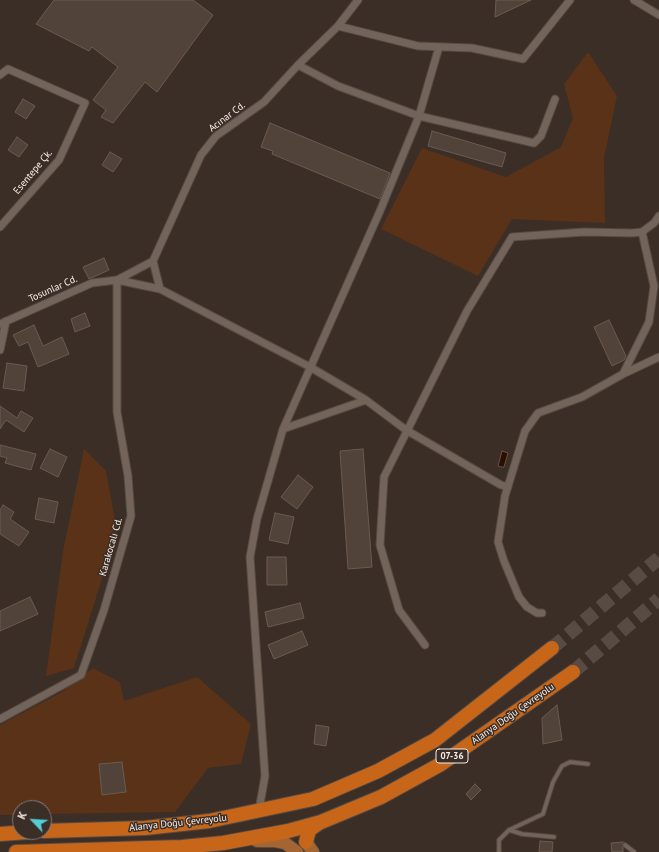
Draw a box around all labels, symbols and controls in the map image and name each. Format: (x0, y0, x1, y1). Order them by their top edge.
street label: Acınar Cd. (206, 99, 248, 135)
street label: Esentepe Çk. (11, 147, 55, 197)
street label: Tosunlar Cd. (27, 273, 79, 305)
street label: Karakocalı Cd. (97, 516, 125, 578)
street label: Alanya Doğu Çevreyolu (469, 681, 557, 747)
road number: 07-36 (436, 749, 468, 763)
north arrow (12, 800, 52, 840)
text: K (14, 809, 30, 821)
street label: Alanya Doğu Çevreyolu (128, 812, 228, 834)

